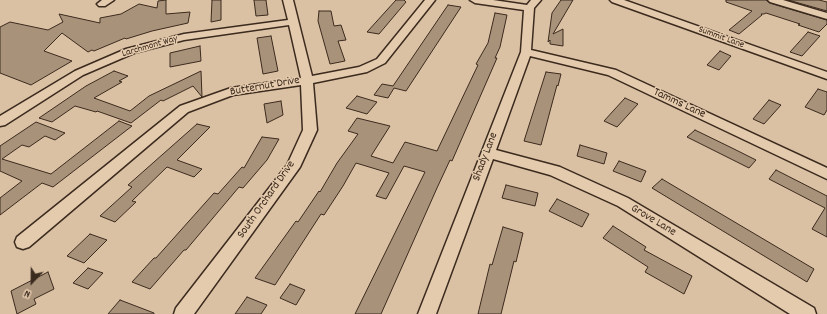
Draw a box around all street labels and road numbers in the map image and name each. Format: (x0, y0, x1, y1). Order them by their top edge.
street label: Summit Lane (696, 24, 746, 52)
street label: Larchmont Way (121, 33, 179, 61)
street label: Butternut Drive (229, 74, 301, 100)
street label: Tamms Lane (651, 86, 707, 122)
street label: Shady Lane (470, 131, 502, 183)
street label: South Orchard Drive (235, 158, 299, 242)
street label: Grove Lane (628, 202, 678, 240)

